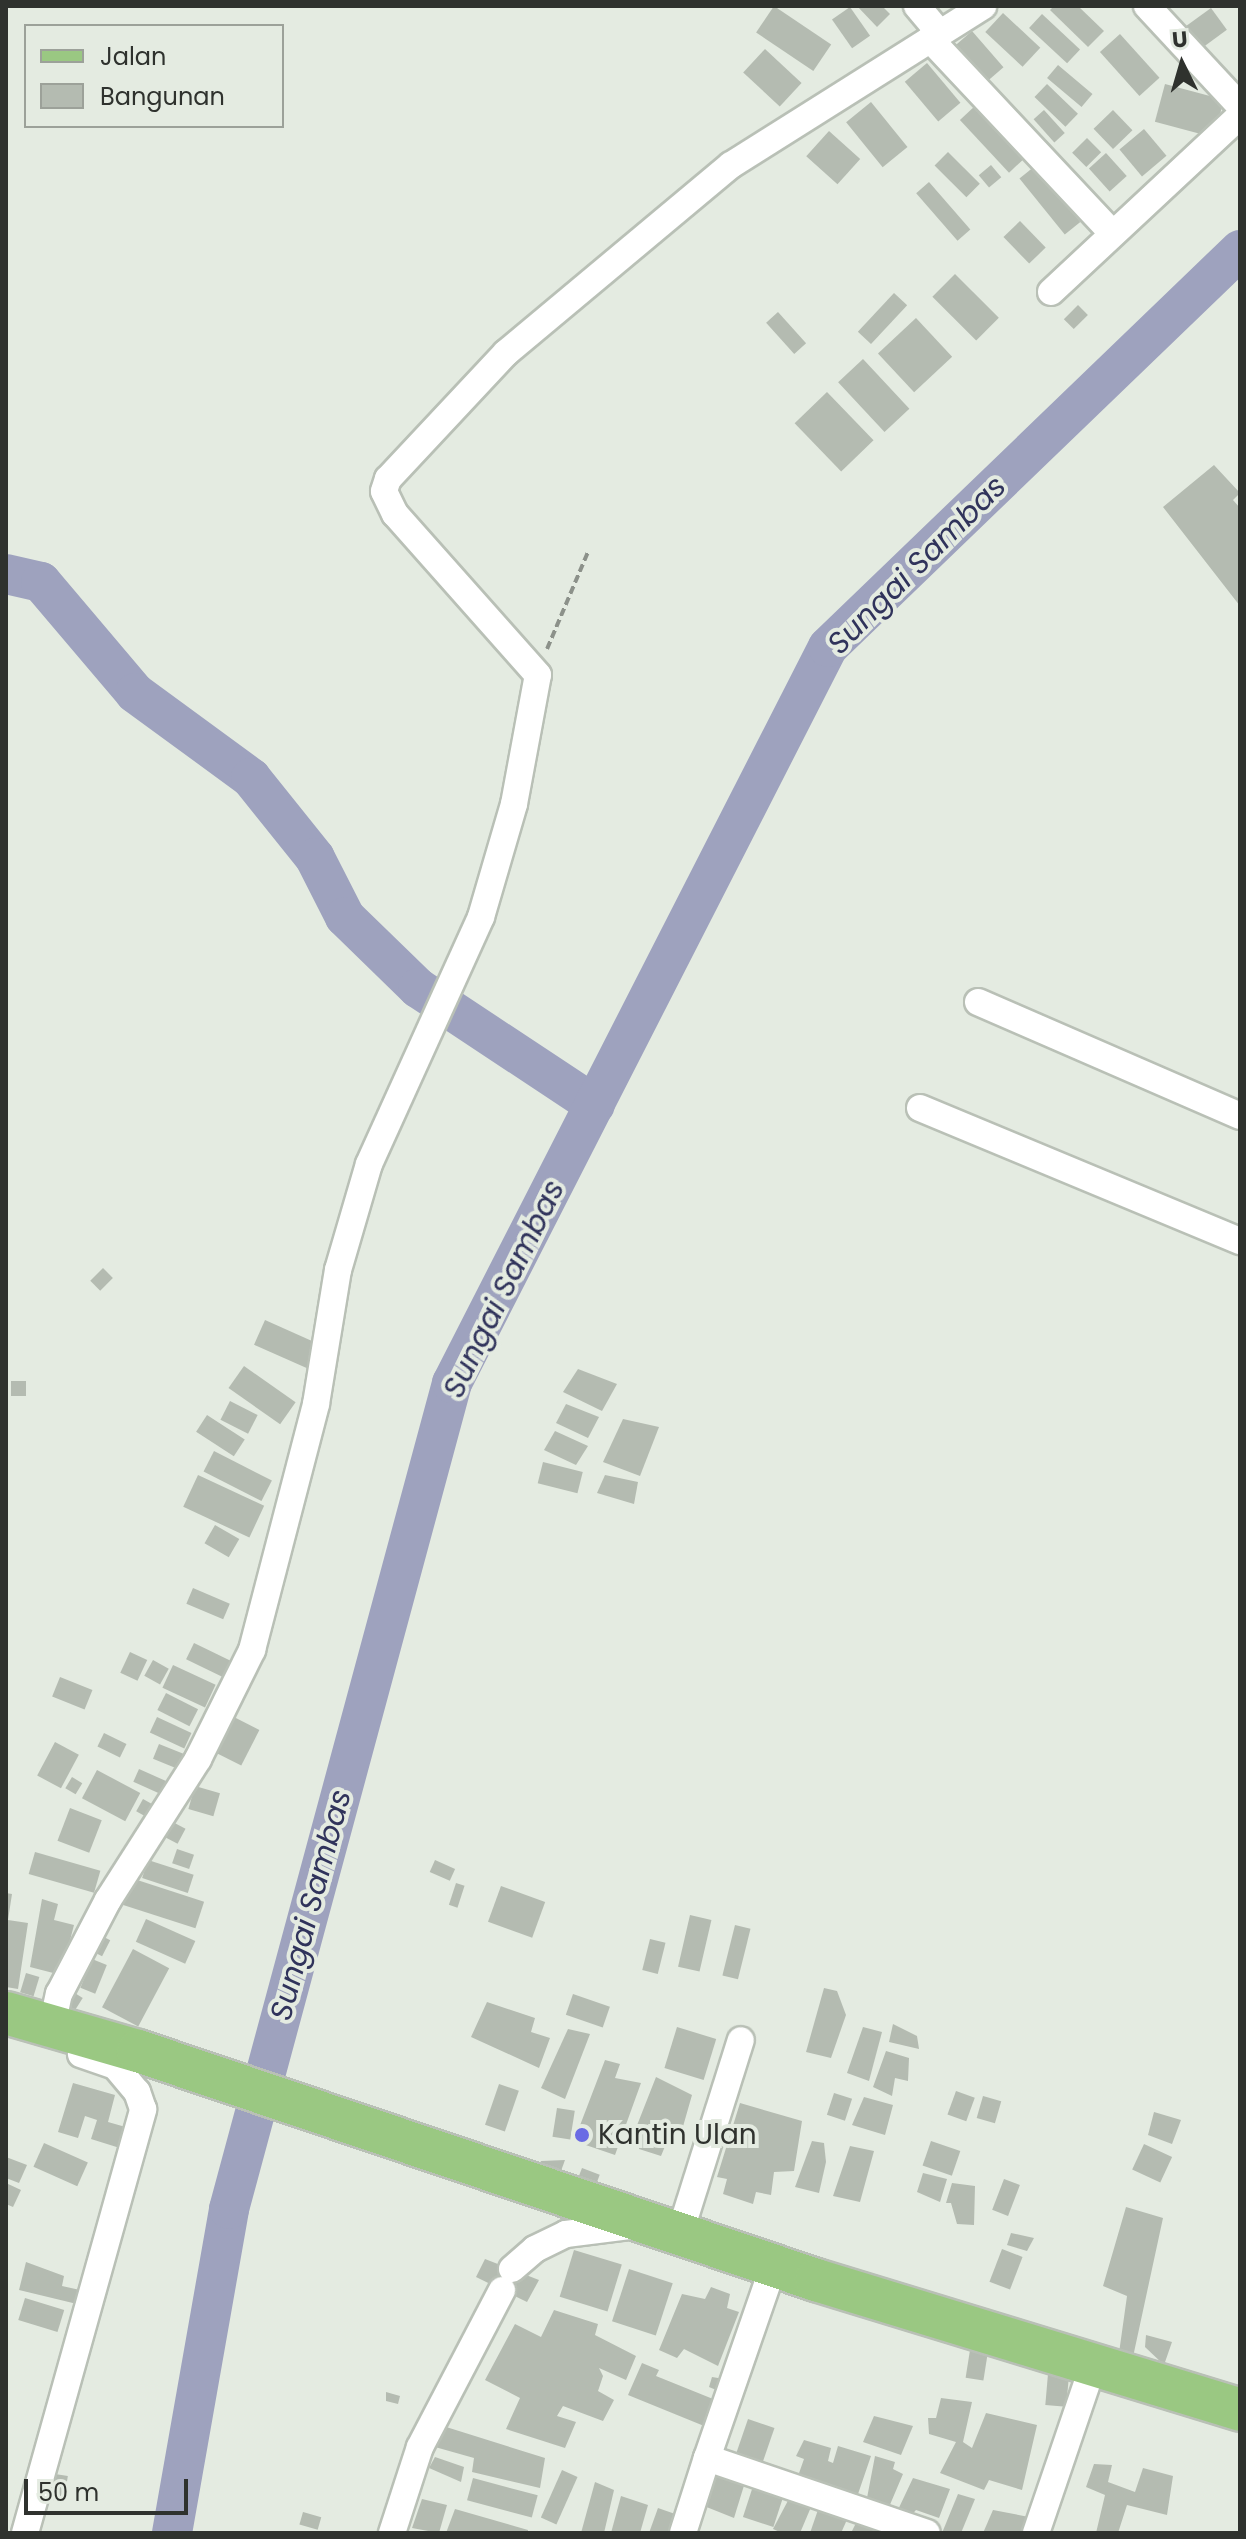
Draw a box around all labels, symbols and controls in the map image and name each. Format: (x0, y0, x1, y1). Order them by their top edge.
text: U (1171, 23, 1189, 56)
legend (24, 24, 284, 128)
north arrow (1142, 24, 1222, 104)
text: Jalan (100, 40, 166, 73)
text: Bangunan (100, 80, 225, 113)
water label: Sungai Sambas (820, 468, 1014, 662)
water label: Sungai Sambas (436, 1174, 572, 1404)
water label: Sungai Sambas (263, 1786, 359, 2024)
place label: Kantin Ulan (598, 2118, 757, 2152)
marker: Kantin Ulan (573, 2126, 591, 2144)
scale bar (28, 2463, 192, 2513)
text: 50 m (38, 2476, 99, 2509)

